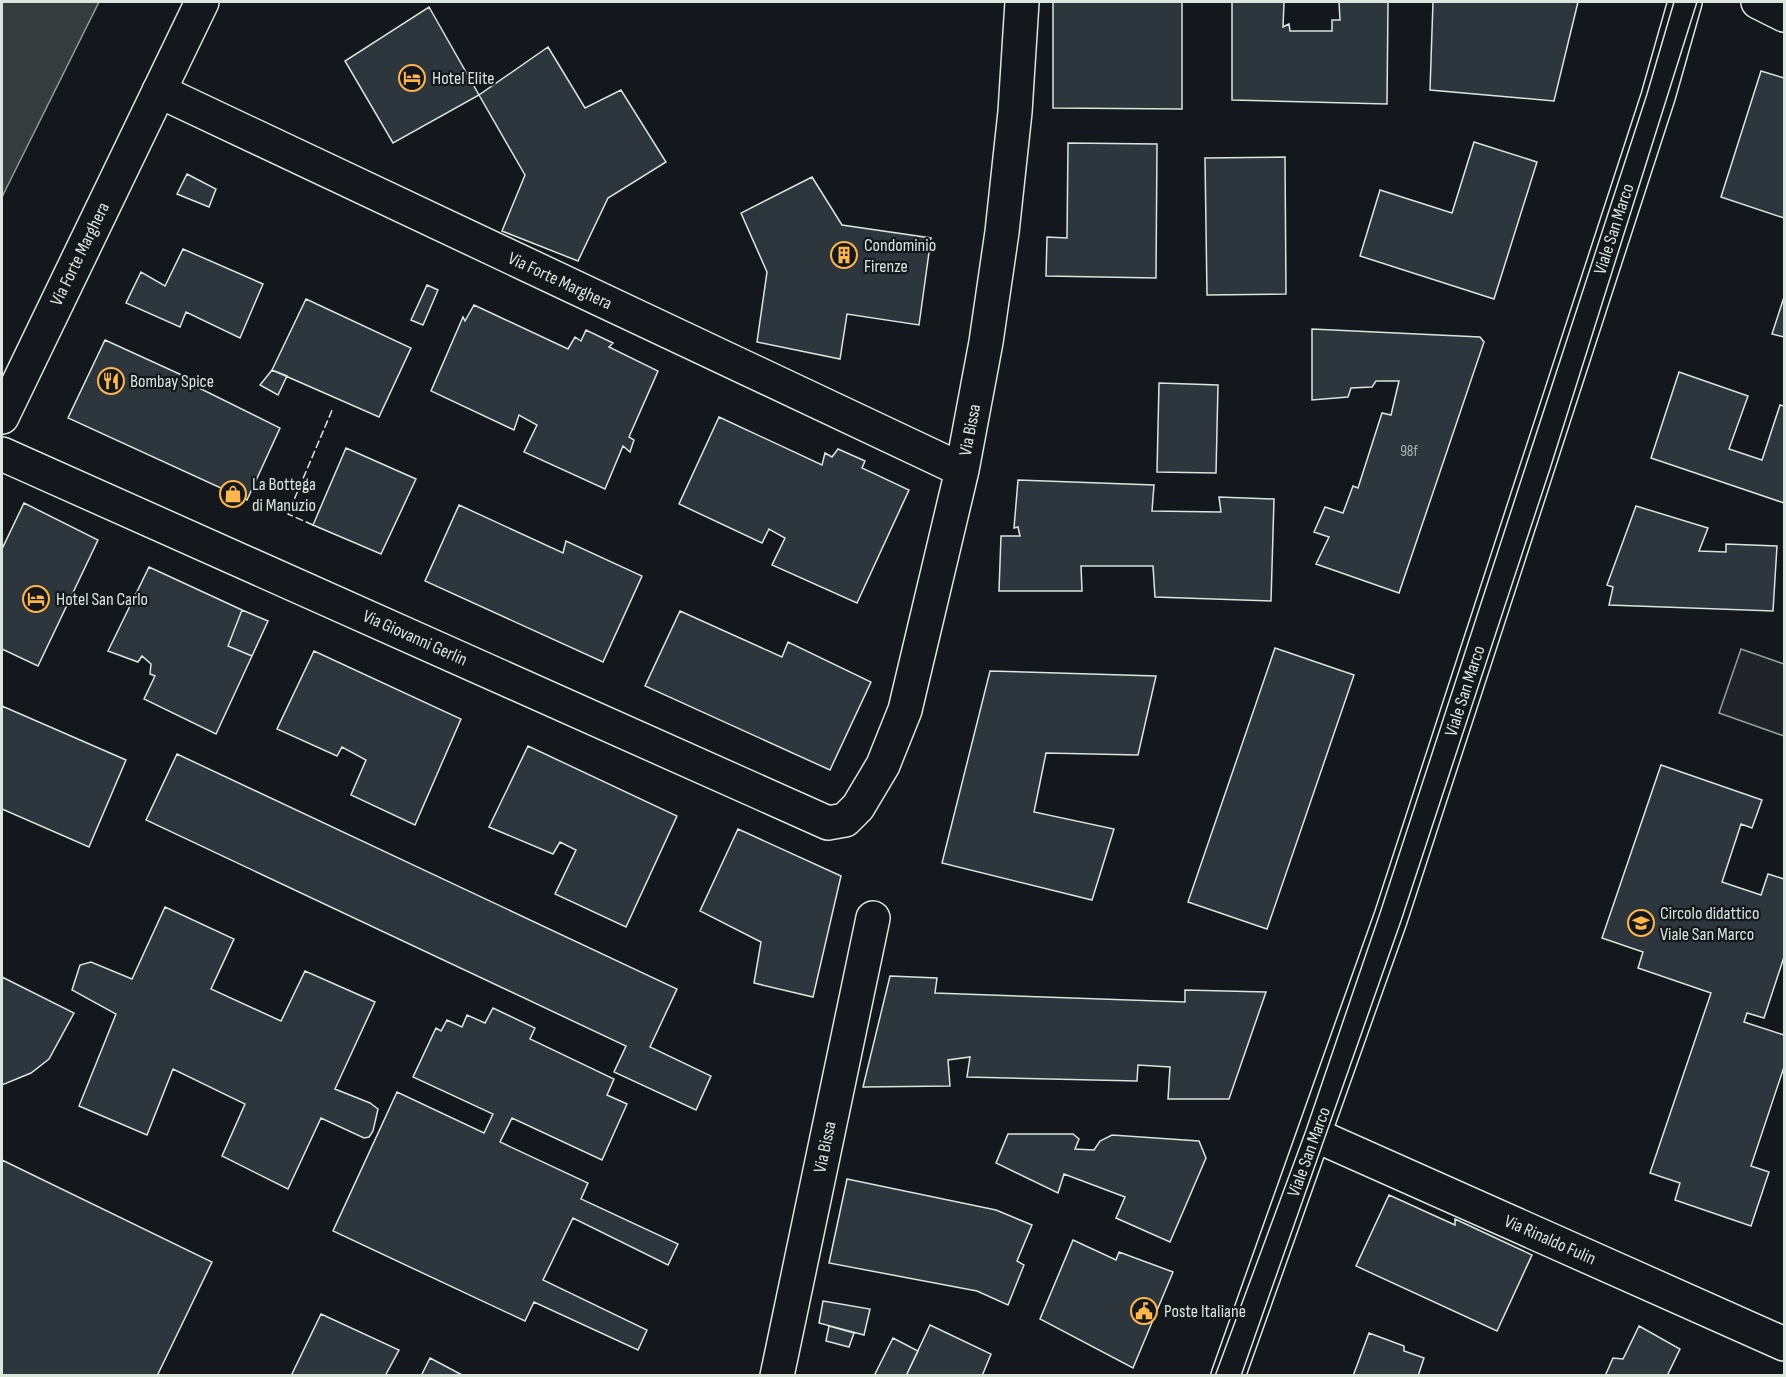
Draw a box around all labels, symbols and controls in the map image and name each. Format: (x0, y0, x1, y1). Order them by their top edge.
hotel icon: Hotel Elite (397, 63, 427, 93)
place label: Hotel Elite (432, 68, 494, 89)
street label: Viale San Marco (1589, 181, 1639, 277)
street label: Via Forte Marghera (46, 199, 114, 309)
place label: Condominio Firenze (864, 235, 936, 277)
building icon: Condominio Firenze (829, 240, 859, 270)
street label: Via Forte Marghera (505, 248, 615, 314)
restaurant icon: Bombay Spice (96, 366, 126, 396)
place label: Bombay Spice (130, 371, 214, 392)
street label: Via Bissa (955, 402, 985, 458)
house number: 98f (1400, 442, 1418, 461)
place label: La Bottega di Manuzio (252, 474, 316, 516)
shop icon: La Bottega di Manuzio (218, 479, 248, 509)
hotel icon: Hotel San Carlo (21, 584, 51, 614)
place label: Hotel San Carlo (56, 589, 148, 610)
street label: Via Giovanni Gerlin (359, 606, 471, 670)
street label: Viale San Marco (1440, 643, 1490, 739)
place label: Circolo didattico Viale San Marco (1660, 903, 1759, 945)
school or university icon: Circolo didattico Viale San Marco (1626, 908, 1656, 938)
street label: Viale San Marco (1283, 1104, 1335, 1200)
street label: Via Bissa (809, 1119, 841, 1175)
street label: Via Rinaldo Fulin (1501, 1211, 1599, 1269)
public building icon: Poste Italiane (1129, 1296, 1159, 1326)
place label: Poste Italiane (1164, 1301, 1246, 1322)

